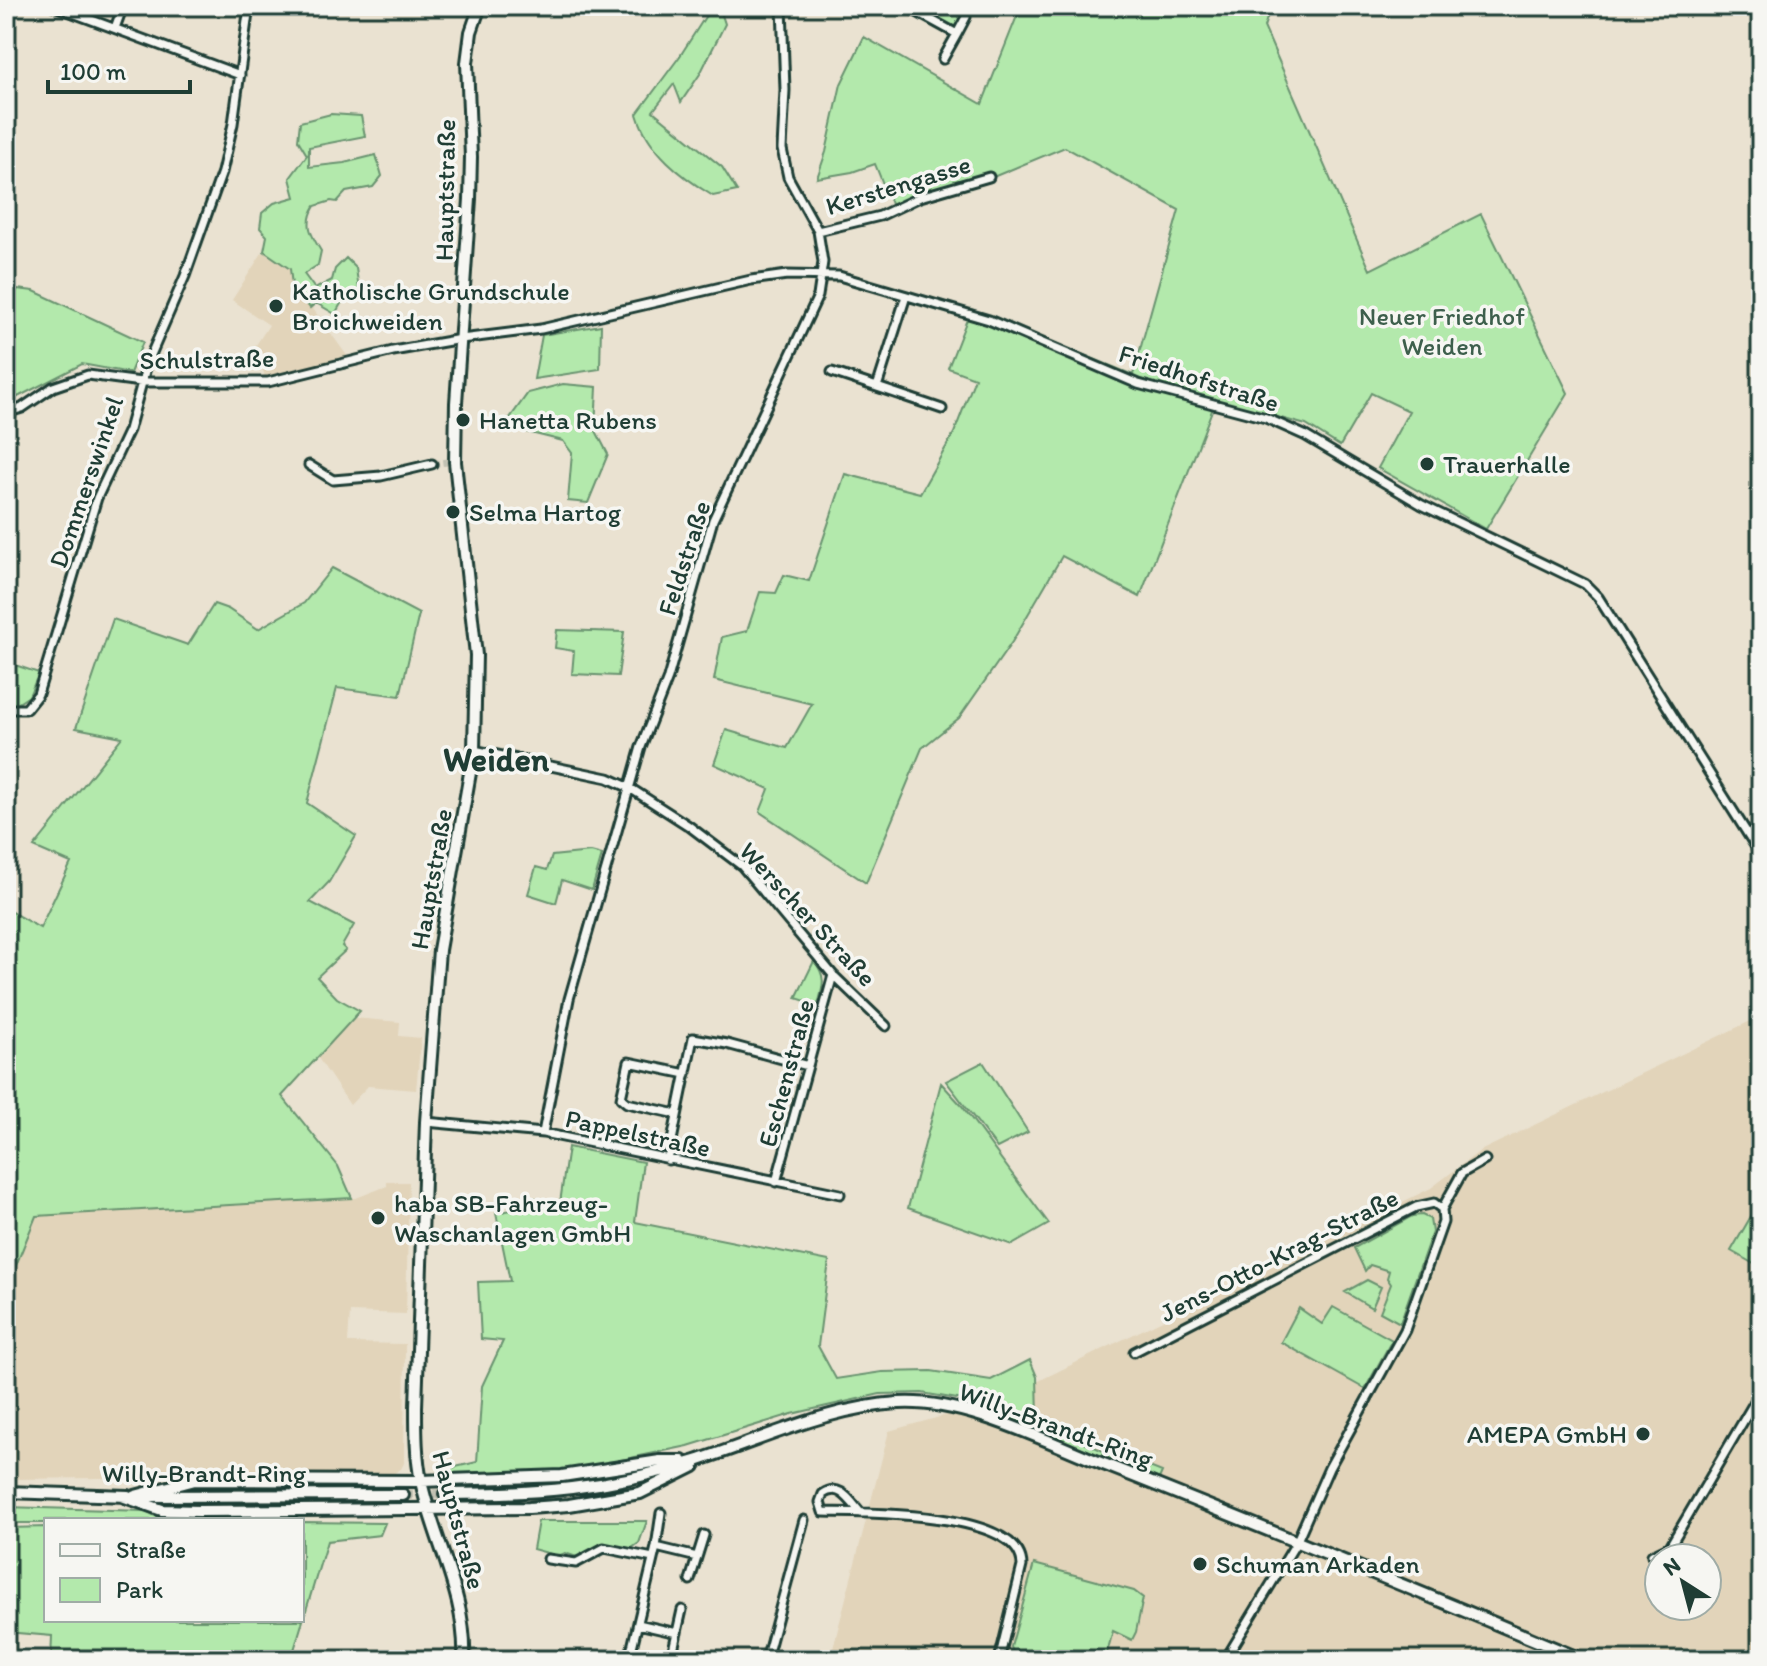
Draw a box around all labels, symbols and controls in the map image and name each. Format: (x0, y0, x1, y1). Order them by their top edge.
scale bar (48, 44, 190, 94)
text: 100 m (60, 57, 126, 86)
street label: Hauptstraße (428, 119, 462, 261)
street label: Kerstengasse (822, 148, 974, 222)
place label: Katholische Grundschule Broichweiden (292, 275, 570, 337)
marker: Katholische Grundschule Broichweiden (267, 297, 285, 315)
park label: Neuer Friedhof Weiden (1359, 300, 1525, 362)
street label: Friedhofstraße (1115, 337, 1283, 419)
street label: Schulstraße (139, 342, 275, 376)
street label: Dommerswinkel (42, 392, 130, 572)
place label: Hanetta Rubens (479, 404, 657, 436)
marker: Hanetta Rubens (454, 411, 472, 429)
place label: Trauerhalle (1443, 448, 1571, 480)
marker: Trauerhalle (1418, 455, 1436, 473)
place label: Selma Hartog (469, 496, 622, 528)
street label: Feldstraße (650, 497, 718, 619)
marker: Selma Hartog (444, 503, 462, 521)
district label: Weiden (443, 739, 550, 780)
street label: Hauptstraße (403, 806, 459, 952)
street label: Werscher Straße (733, 835, 883, 993)
street label: Eschenstraße (751, 996, 821, 1150)
street label: Pappelstraße (563, 1102, 713, 1164)
street label: Jens-Otto-Krag-Straße (1154, 1181, 1404, 1329)
place label: haba SB-Fahrzeug- Waschanlagen GmbH (394, 1187, 631, 1249)
marker: haba SB-Fahrzeug- Waschanlagen GmbH (369, 1209, 387, 1227)
street label: Willy-Brandt-Ring (954, 1375, 1158, 1475)
place label: AMEPA GmbH (1467, 1418, 1627, 1450)
marker: AMEPA GmbH (1634, 1425, 1652, 1443)
street label: Hauptstraße (425, 1447, 493, 1593)
street label: Willy-Brandt-Ring (102, 1457, 307, 1489)
legend (44, 1518, 304, 1622)
text: Straße (116, 1535, 186, 1564)
north arrow (1643, 1542, 1723, 1622)
place label: Schuman Arkaden (1216, 1548, 1420, 1580)
text: N (1658, 1551, 1685, 1582)
marker: Schuman Arkaden (1191, 1555, 1209, 1573)
text: Park (116, 1575, 163, 1604)

